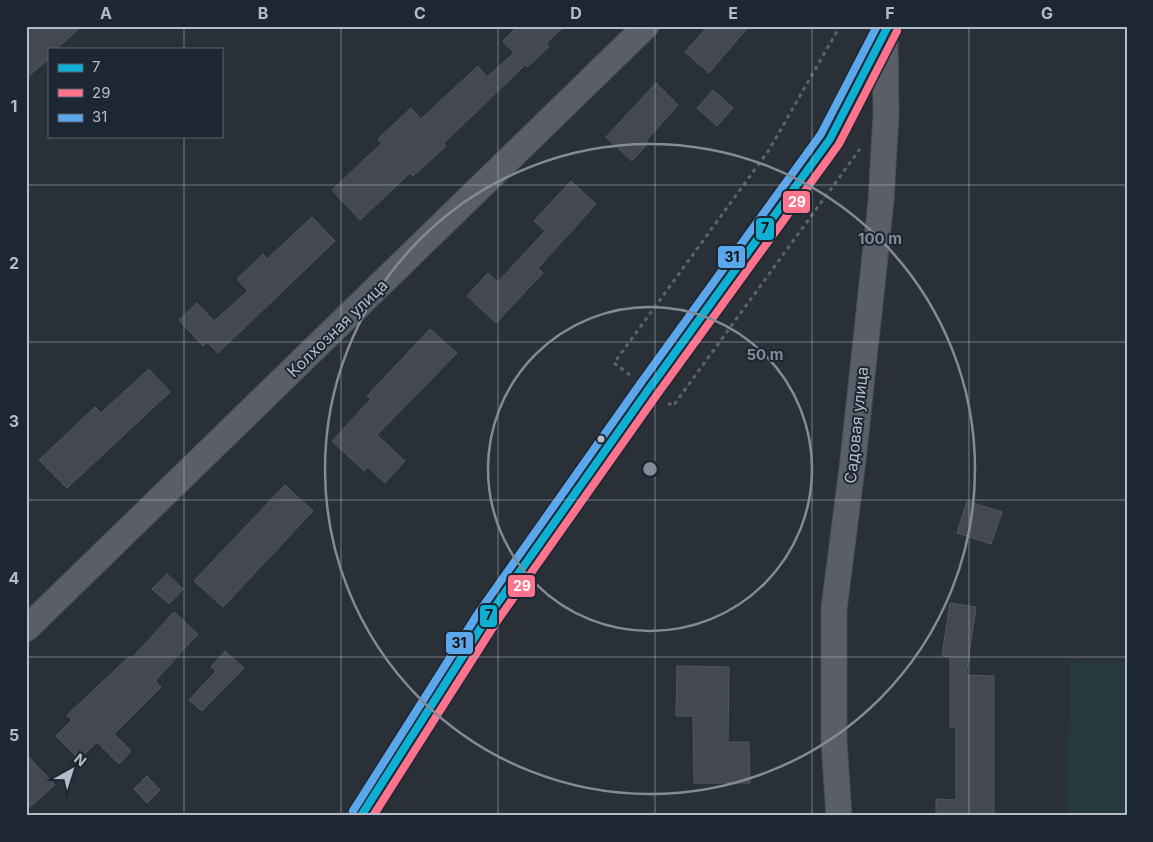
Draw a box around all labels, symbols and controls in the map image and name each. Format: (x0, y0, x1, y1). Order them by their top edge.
text: A (100, 3, 112, 23)
text: B (258, 3, 268, 23)
text: C (414, 3, 426, 23)
text: D (570, 3, 582, 23)
text: E (728, 3, 738, 23)
text: F (885, 3, 895, 23)
text: G (1041, 3, 1053, 23)
legend (48, 48, 222, 138)
text: 7 (92, 57, 101, 76)
text: 29 (92, 83, 110, 102)
text: 1 (11, 96, 17, 116)
text: 31 (92, 107, 107, 126)
line badge: 29 (782, 190, 811, 214)
text: 29 (788, 193, 806, 210)
line badge: 7 (755, 217, 775, 241)
text: 7 (761, 219, 769, 236)
text: 100 m (858, 229, 902, 248)
line badge: 31 (717, 245, 746, 269)
text: 31 (724, 248, 740, 265)
text: 2 (9, 253, 19, 273)
street label: Колхозная улица (283, 275, 391, 381)
text: 50 m (747, 345, 783, 364)
street label: Садовая улица (840, 366, 872, 484)
text: 3 (9, 411, 19, 431)
unlabelled marker (596, 434, 606, 444)
centre of rings (641, 460, 659, 478)
text: 4 (9, 568, 20, 588)
line badge: 29 (507, 574, 536, 598)
text: 29 (513, 577, 531, 594)
line badge: 7 (479, 604, 498, 628)
text: 7 (485, 606, 493, 623)
line badge: 31 (445, 631, 474, 655)
text: 31 (451, 634, 467, 651)
text: 5 (9, 725, 19, 745)
north arrow (48, 744, 98, 794)
text: N (71, 750, 90, 769)

